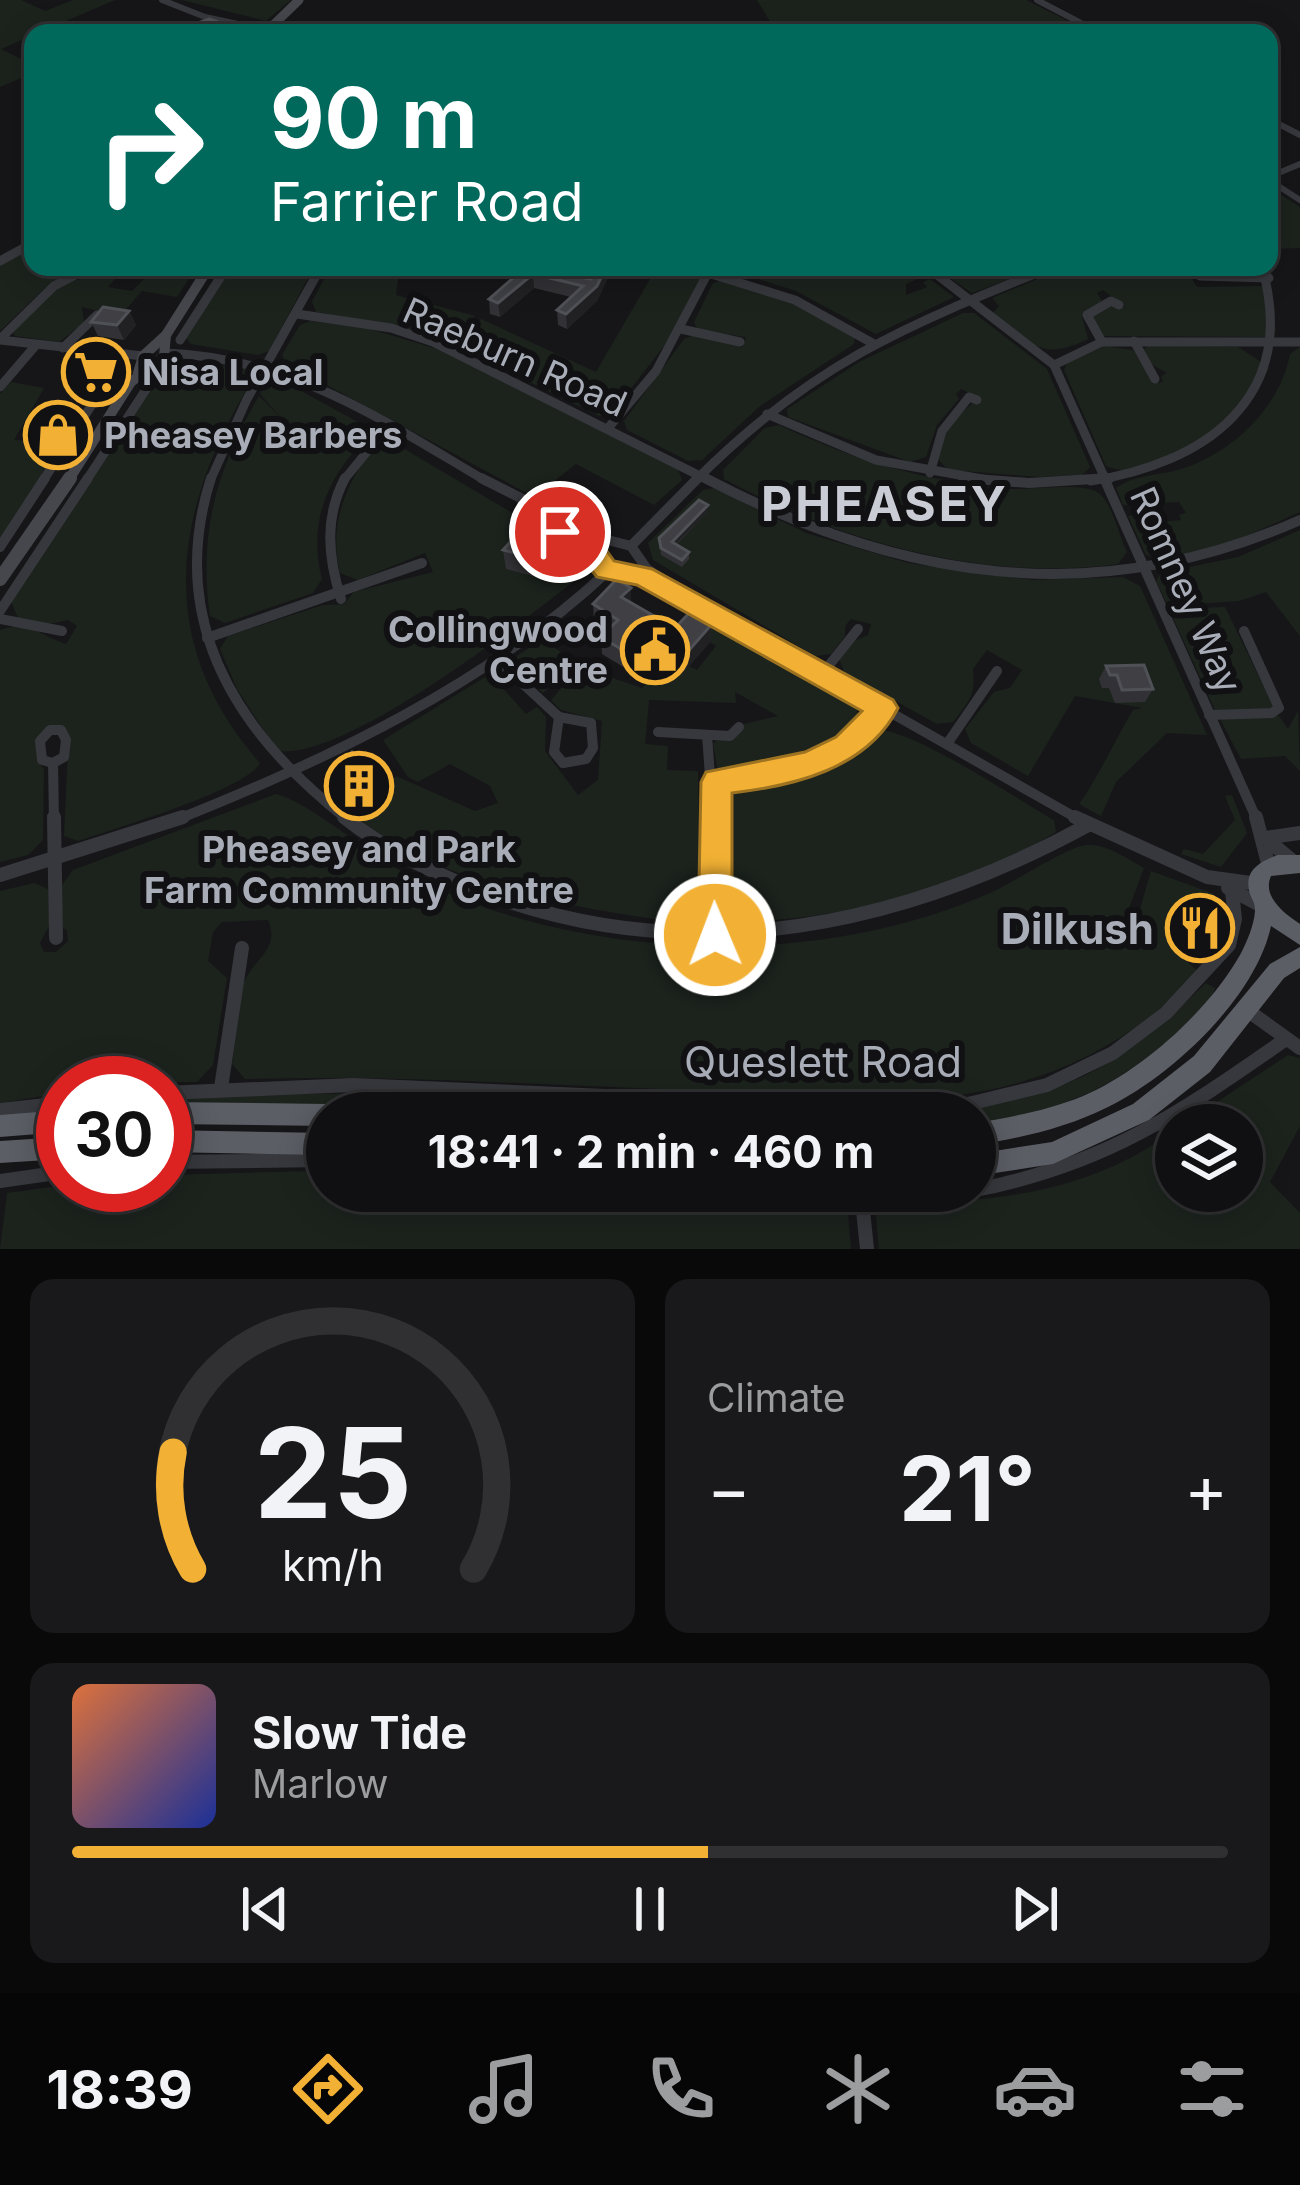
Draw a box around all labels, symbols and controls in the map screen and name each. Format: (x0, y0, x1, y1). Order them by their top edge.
text: 90 m (270, 67, 478, 168)
icon: right (72, 72, 228, 228)
text: Farrier Road (270, 169, 584, 234)
street label: Raeburn Road (396, 288, 634, 426)
supermarket icon: Nisa Local (61, 337, 131, 407)
place label: Nisa Local (142, 350, 323, 394)
shop icon: Pheasey Barbers (23, 400, 93, 470)
place label: Pheasey Barbers (104, 413, 403, 457)
district label: PHEASEY (761, 474, 1009, 533)
street label: Romney Way (1121, 480, 1251, 700)
pin (509, 481, 611, 583)
icon: arrive (527, 499, 593, 565)
place label: Collingwood Centre (388, 607, 608, 692)
public building icon: Collingwood Centre (620, 615, 690, 685)
building icon: Pheasey and Park Farm Community Centre (324, 751, 394, 821)
place label: Pheasey and Park Farm Community Centre (144, 827, 574, 912)
position arrow (652, 872, 778, 998)
restaurant icon: Dilkush (1165, 893, 1235, 963)
place label: Dilkush (1001, 903, 1154, 954)
street label: Queslett Road (684, 1036, 962, 1087)
speed limit sign: 30 (36, 1056, 192, 1212)
map controls (1155, 1104, 1263, 1212)
button: layers (1155, 1104, 1263, 1212)
text: 18:41 · 2 min · 460 m (428, 1124, 874, 1179)
text: Climate (707, 1374, 846, 1421)
text: 25 (253, 1397, 412, 1548)
text: 21° (899, 1434, 1036, 1543)
text: − (707, 1449, 751, 1529)
text: + (1184, 1449, 1228, 1529)
text: km/h (282, 1539, 383, 1591)
text: Slow Tide (252, 1705, 467, 1760)
text: Marlow (252, 1760, 388, 1807)
icon: previous (232, 1876, 298, 1942)
icon: pause (617, 1876, 683, 1942)
icon: next (1002, 1876, 1068, 1942)
icon: directions (286, 2047, 370, 2131)
icon: music (462, 2047, 546, 2131)
icon: phone (639, 2047, 723, 2131)
icon: climate (816, 2047, 900, 2131)
icon: car (993, 2047, 1077, 2131)
icon: filters (1170, 2047, 1254, 2131)
text: 18:39 (46, 2057, 193, 2122)

